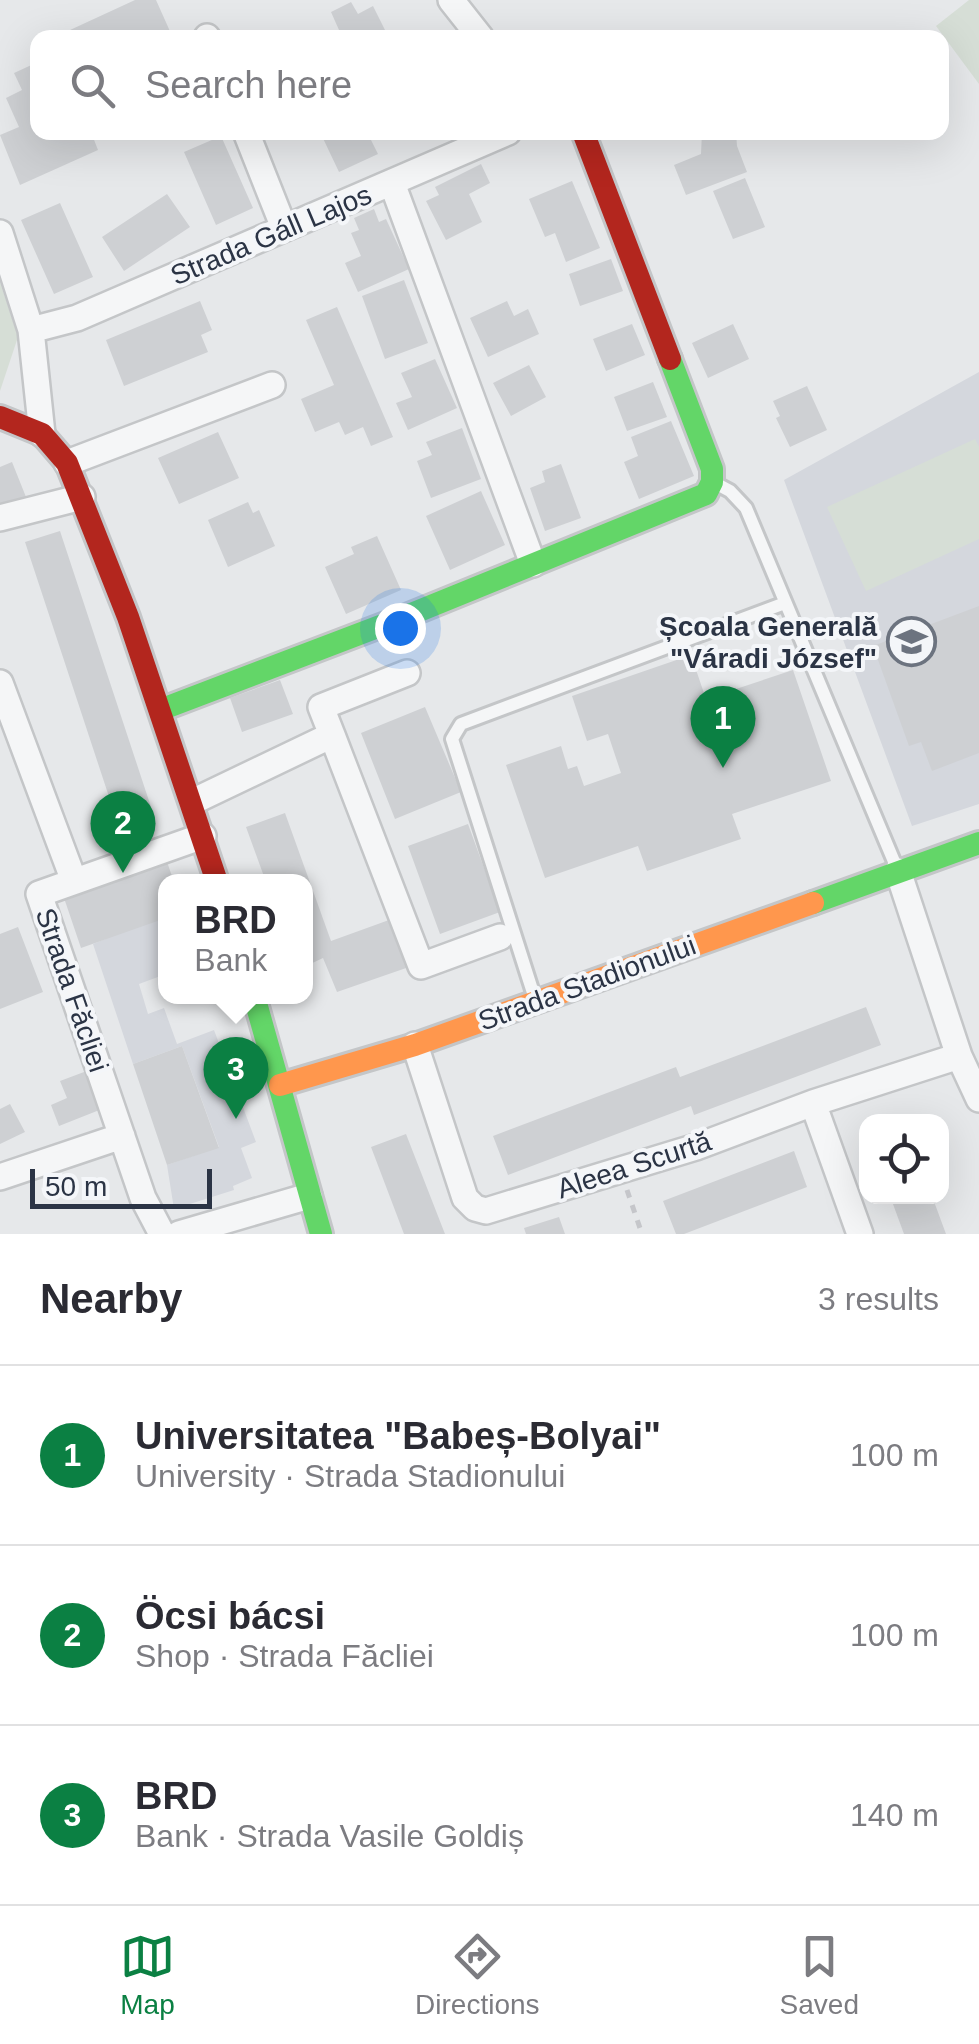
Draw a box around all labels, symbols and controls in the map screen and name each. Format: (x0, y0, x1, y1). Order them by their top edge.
search box (30, 30, 949, 140)
icon: search (65, 58, 120, 113)
text: Search here (145, 64, 352, 106)
street label: Strada Gáll Lajos (166, 179, 376, 291)
your location (375, 603, 426, 654)
place label: Școala Generală "Váradi József" (659, 611, 877, 674)
school or university icon: Școala Generală "Váradi József" (886, 616, 938, 668)
pin: 1 (690, 686, 756, 768)
pin: 2 (90, 790, 156, 873)
popup (158, 874, 313, 1004)
text: BRD (194, 899, 277, 941)
street label: Strada Făcliei (29, 904, 115, 1076)
street label: Strada Stadionului (474, 929, 700, 1037)
text: Bank (194, 942, 267, 978)
pin: 3 (204, 1036, 268, 1119)
map controls (859, 1114, 949, 1204)
button: locate (859, 1114, 949, 1204)
street label: Aleea Scurtă (553, 1125, 715, 1205)
scale bar (30, 1164, 212, 1208)
text: 50 m (45, 1171, 107, 1202)
text: Nearby (40, 1275, 182, 1322)
text: 3 results (818, 1281, 939, 1317)
text: Universitatea "Babeș-Bolyai" (135, 1415, 661, 1457)
text: 1 (64, 1437, 81, 1473)
text: 100 m (850, 1437, 939, 1473)
text: University · Strada Stadionului (135, 1458, 565, 1494)
text: Öcsi bácsi (135, 1595, 325, 1637)
text: 2 (64, 1617, 81, 1653)
text: 100 m (850, 1617, 939, 1653)
text: Shop · Strada Făcliei (135, 1638, 434, 1674)
text: BRD (135, 1775, 217, 1817)
text: 3 (64, 1797, 81, 1833)
text: 140 m (850, 1797, 939, 1833)
text: Bank · Strada Vasile Goldiș (135, 1818, 524, 1854)
tab: Map (120, 1929, 175, 2021)
tab: Directions (415, 1929, 540, 2021)
tab: Saved (780, 1929, 859, 2021)

